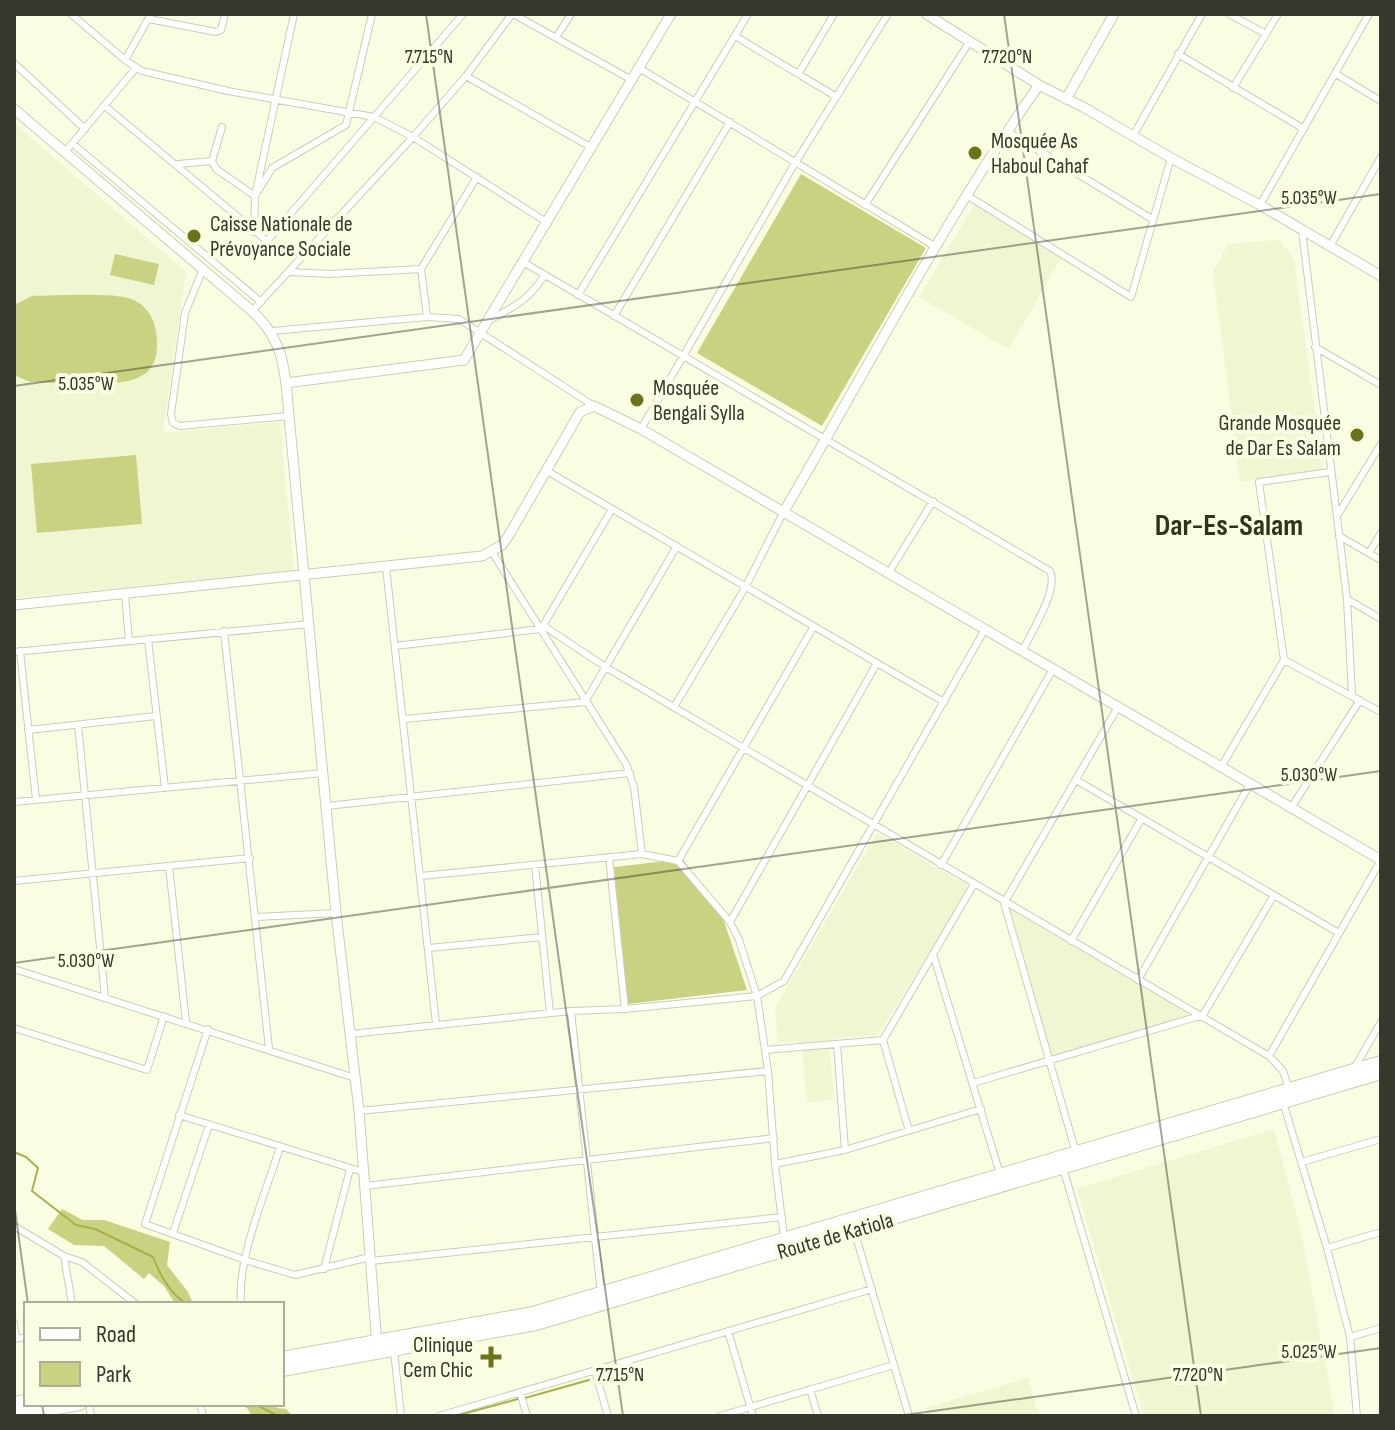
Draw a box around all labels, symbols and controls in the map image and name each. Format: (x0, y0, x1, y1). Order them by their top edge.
text: 7.715°N (405, 45, 453, 69)
text: 7.720°N (982, 45, 1032, 69)
place label: Mosquée As Haboul Cahaf (991, 128, 1089, 180)
marker: Mosquée As Haboul Cahaf (966, 144, 984, 162)
text: 5.035°W (1281, 186, 1337, 210)
place label: Caisse Nationale de Prévoyance Sociale (210, 211, 353, 263)
marker: Caisse Nationale de Prévoyance Sociale (185, 227, 203, 245)
text: 5.035°W (58, 372, 114, 396)
place label: Mosquée Bengali Sylla (653, 375, 745, 427)
marker: Mosquée Bengali Sylla (628, 391, 646, 409)
place label: Grande Mosquée de Dar Es Salam (1218, 410, 1341, 462)
marker: Grande Mosquée de Dar Es Salam (1348, 426, 1366, 444)
district label: Dar-Es-Salam (1155, 508, 1303, 544)
text: 5.030°W (1281, 763, 1337, 787)
text: 5.030°W (58, 949, 114, 973)
street label: Route de Katiola (774, 1207, 897, 1266)
legend (24, 1302, 284, 1406)
text: Road (96, 1320, 136, 1349)
place label: Clinique Cem Chic (403, 1332, 473, 1384)
text: 5.025°W (1281, 1340, 1337, 1364)
marker: Clinique Cem Chic (480, 1346, 502, 1368)
text: Park (96, 1360, 131, 1389)
text: 7.715°N (596, 1363, 644, 1387)
text: 7.720°N (1173, 1363, 1223, 1387)

